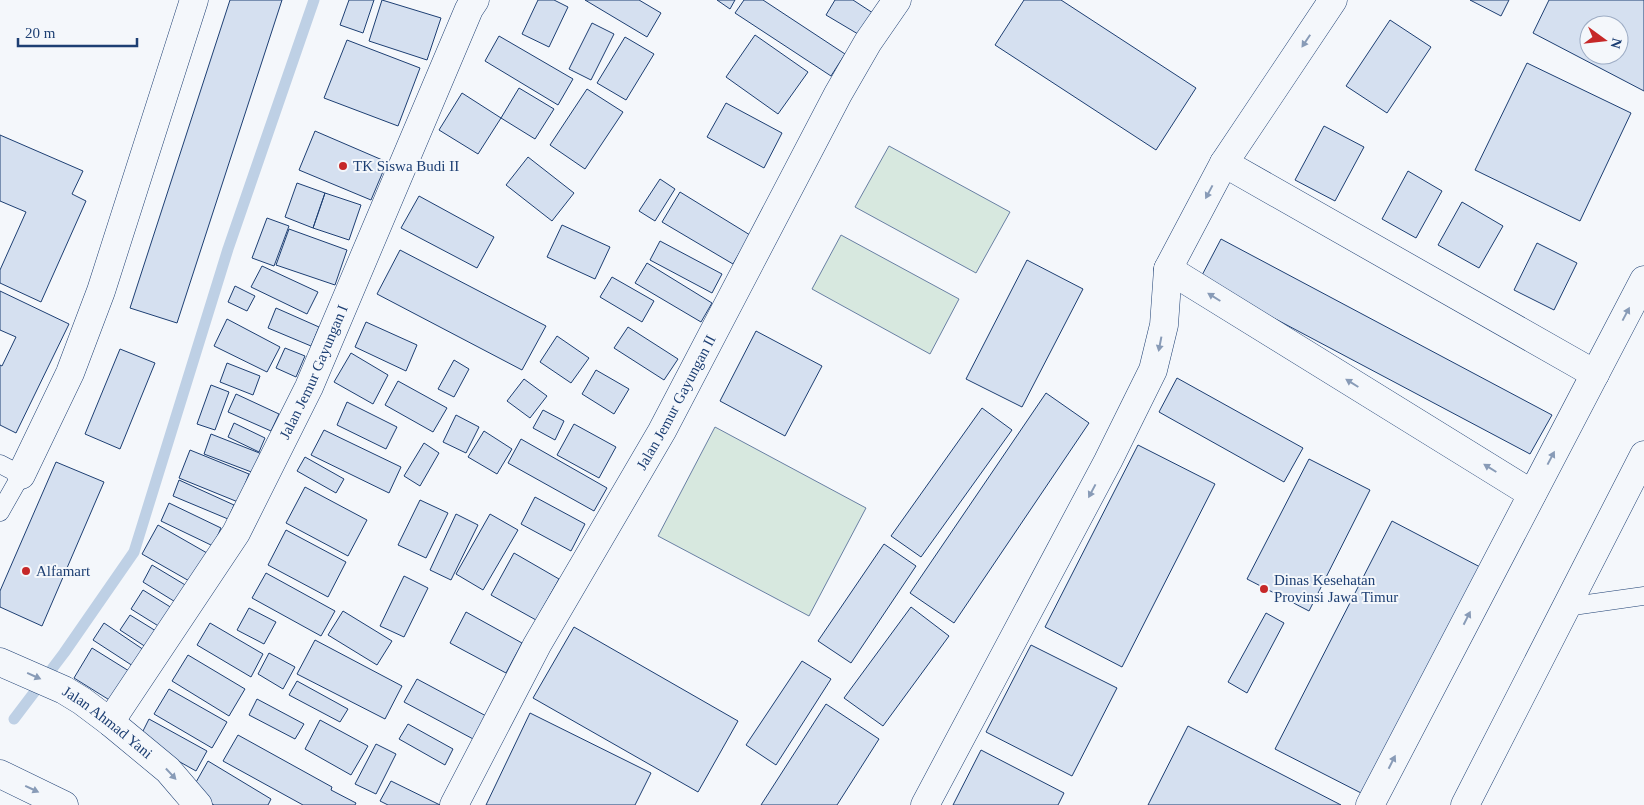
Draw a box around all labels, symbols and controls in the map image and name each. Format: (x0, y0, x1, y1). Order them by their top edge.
scale bar (18, 15, 136, 47)
north arrow (1579, 15, 1629, 65)
text: 20 m (25, 25, 56, 41)
one-way arrow (1301, 34, 1311, 47)
text: N (1608, 36, 1625, 50)
place label: TK Siswa Budi II (353, 158, 459, 174)
marker: TK Siswa Budi II (337, 160, 349, 172)
one-way arrow (1205, 185, 1213, 199)
one-way arrow (1207, 292, 1220, 302)
street label: Jalan Jemur Gayungan I (276, 303, 351, 442)
one-way arrow (1622, 307, 1630, 321)
street label: Jalan Jemur Gayungan II (633, 332, 719, 472)
one-way arrow (1156, 336, 1164, 351)
one-way arrow (1346, 378, 1359, 387)
one-way arrow (1546, 451, 1555, 465)
one-way arrow (1484, 464, 1497, 473)
one-way arrow (1088, 483, 1096, 498)
place label: Alfamart (36, 563, 91, 579)
marker: Alfamart (20, 565, 32, 577)
place label: Dinas Kesehatan Provinsi Jawa Timur (1274, 572, 1398, 605)
marker: Dinas Kesehatan Provinsi Jawa Timur (1258, 583, 1270, 595)
one-way arrow (1463, 610, 1471, 625)
one-way arrow (27, 673, 41, 681)
street label: Jalan Ahmad Yani (60, 683, 156, 762)
one-way arrow (1388, 755, 1396, 769)
one-way arrow (165, 768, 177, 780)
one-way arrow (25, 785, 39, 793)

